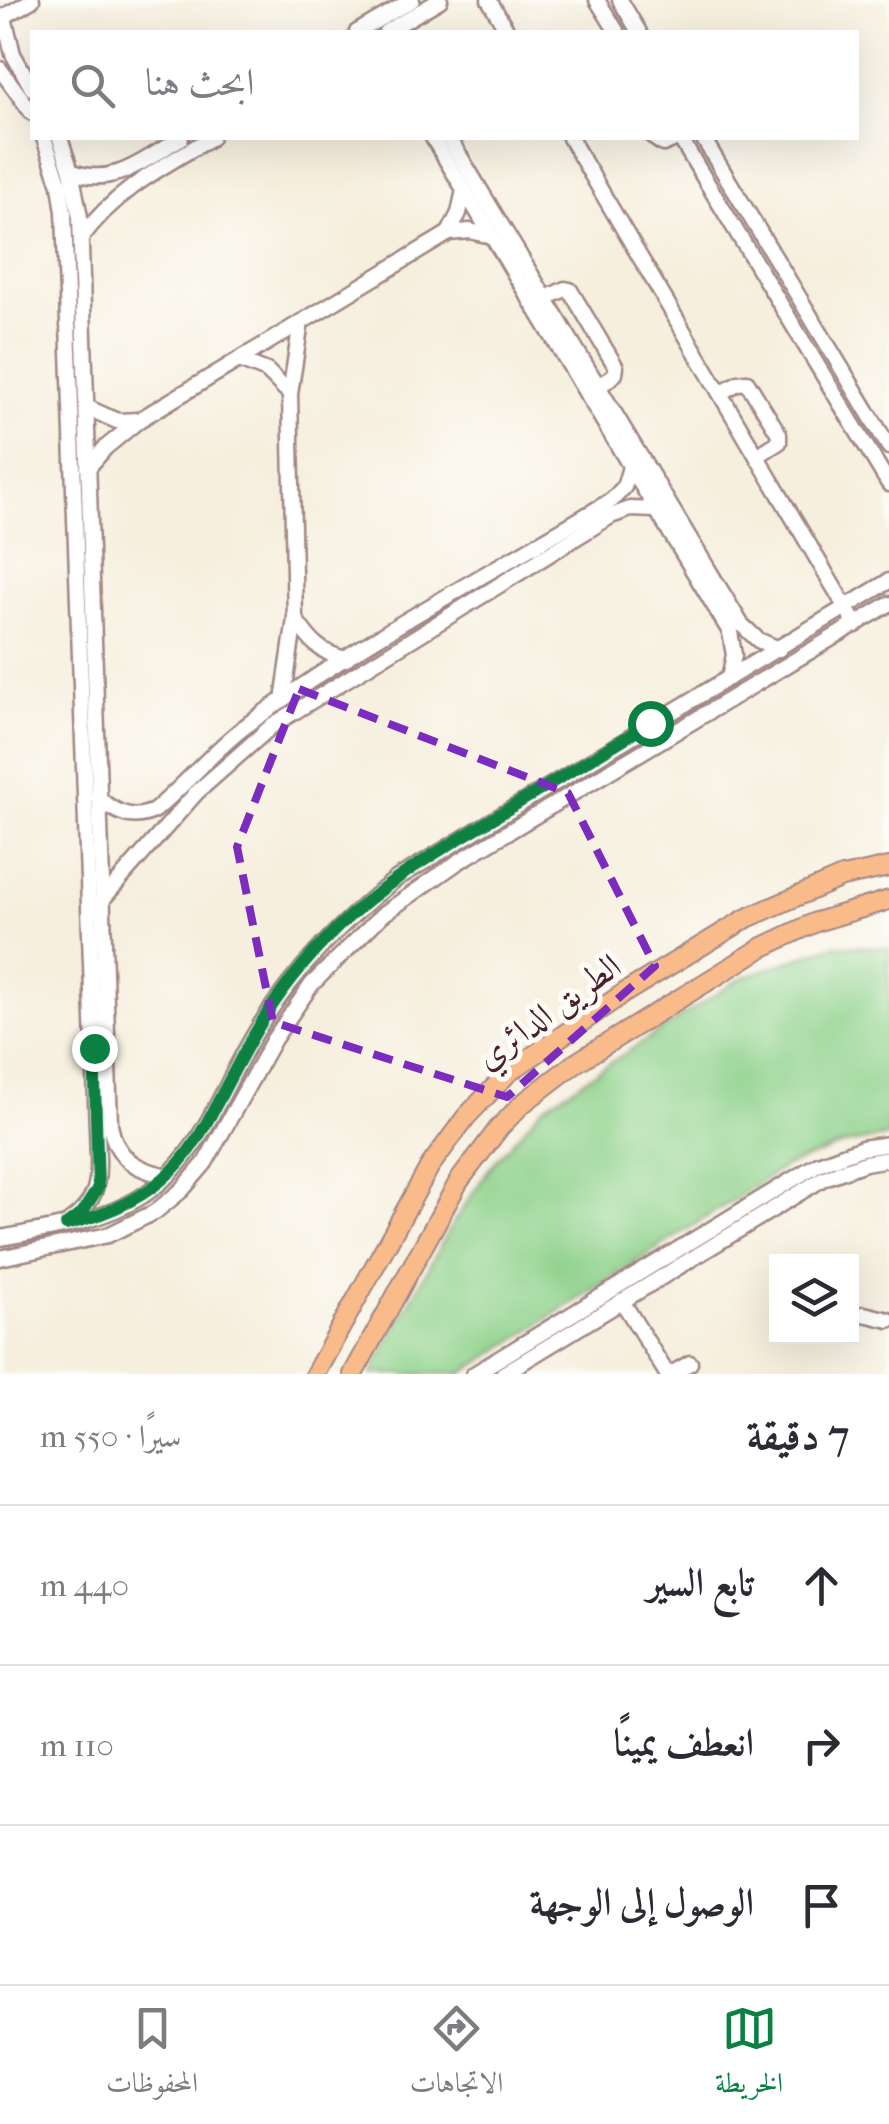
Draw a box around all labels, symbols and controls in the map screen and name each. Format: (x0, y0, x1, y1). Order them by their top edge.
search box (30, 30, 859, 140)
icon: search (65, 58, 120, 113)
text: ابحث هنا (145, 60, 255, 105)
route start (628, 701, 674, 747)
street label: الطريق الدائري (468, 945, 633, 1083)
route end (72, 1026, 118, 1072)
map controls (769, 1254, 859, 1344)
button: layers (769, 1254, 859, 1344)
text: 7 دقيقة (746, 1411, 849, 1460)
text: سيرًا · 550 m (40, 1418, 181, 1455)
icon: ahead (794, 1558, 849, 1613)
text: تابع السير (647, 1560, 754, 1605)
text: 440 m (40, 1567, 129, 1604)
icon: right (794, 1718, 849, 1773)
text: انعطف يمينًا (613, 1720, 754, 1765)
text: 110 m (40, 1727, 114, 1764)
icon: arrive (794, 1878, 849, 1933)
text: الوصول إلى الوجهة (530, 1880, 754, 1925)
tab: المحفوظات (106, 2001, 198, 2110)
tab: الاتجاهات (410, 2001, 503, 2110)
tab: الخريطة (715, 2001, 783, 2110)

